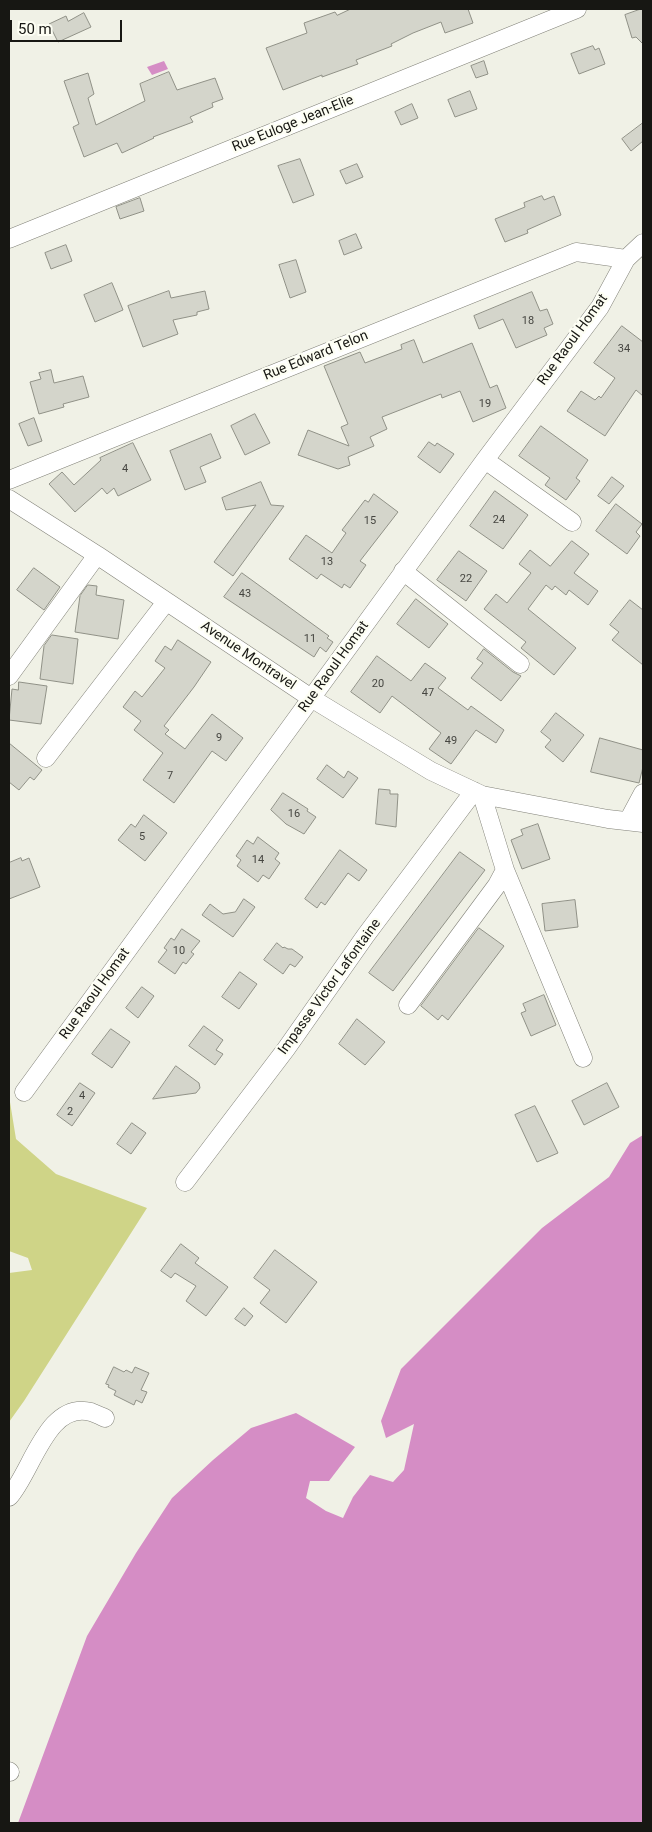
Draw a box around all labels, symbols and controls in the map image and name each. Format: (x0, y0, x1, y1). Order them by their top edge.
scale bar (12, 10, 125, 42)
text: 50 m (18, 20, 52, 38)
street label: Rue Euloge Jean-Elie (230, 92, 356, 156)
street label: Rue Raoul Homat (534, 291, 612, 389)
house number: 18 (522, 314, 534, 328)
street label: Rue Edward Telon (261, 327, 371, 385)
house number: 34 (618, 342, 630, 356)
house number: 19 (479, 397, 491, 411)
house number: 4 (122, 462, 128, 476)
house number: 24 (493, 513, 505, 527)
house number: 15 (364, 514, 376, 528)
house number: 13 (321, 555, 333, 569)
house number: 22 (460, 572, 472, 586)
house number: 43 (239, 587, 251, 601)
street label: Avenue Montravel (197, 618, 299, 694)
street label: Rue Raoul Homat (295, 618, 373, 716)
house number: 11 (304, 632, 316, 646)
house number: 20 (372, 677, 384, 691)
house number: 47 (422, 686, 434, 700)
house number: 9 (216, 731, 222, 745)
house number: 49 (445, 734, 457, 748)
house number: 7 (167, 769, 173, 783)
house number: 16 (288, 807, 300, 821)
house number: 5 (139, 830, 145, 844)
house number: 14 (252, 853, 264, 867)
street label: Impasse Victor Lafontaine (275, 916, 385, 1058)
house number: 10 (173, 944, 185, 958)
street label: Rue Raoul Homat (56, 945, 134, 1043)
house number: 4 (79, 1089, 85, 1103)
house number: 2 (67, 1105, 73, 1119)

